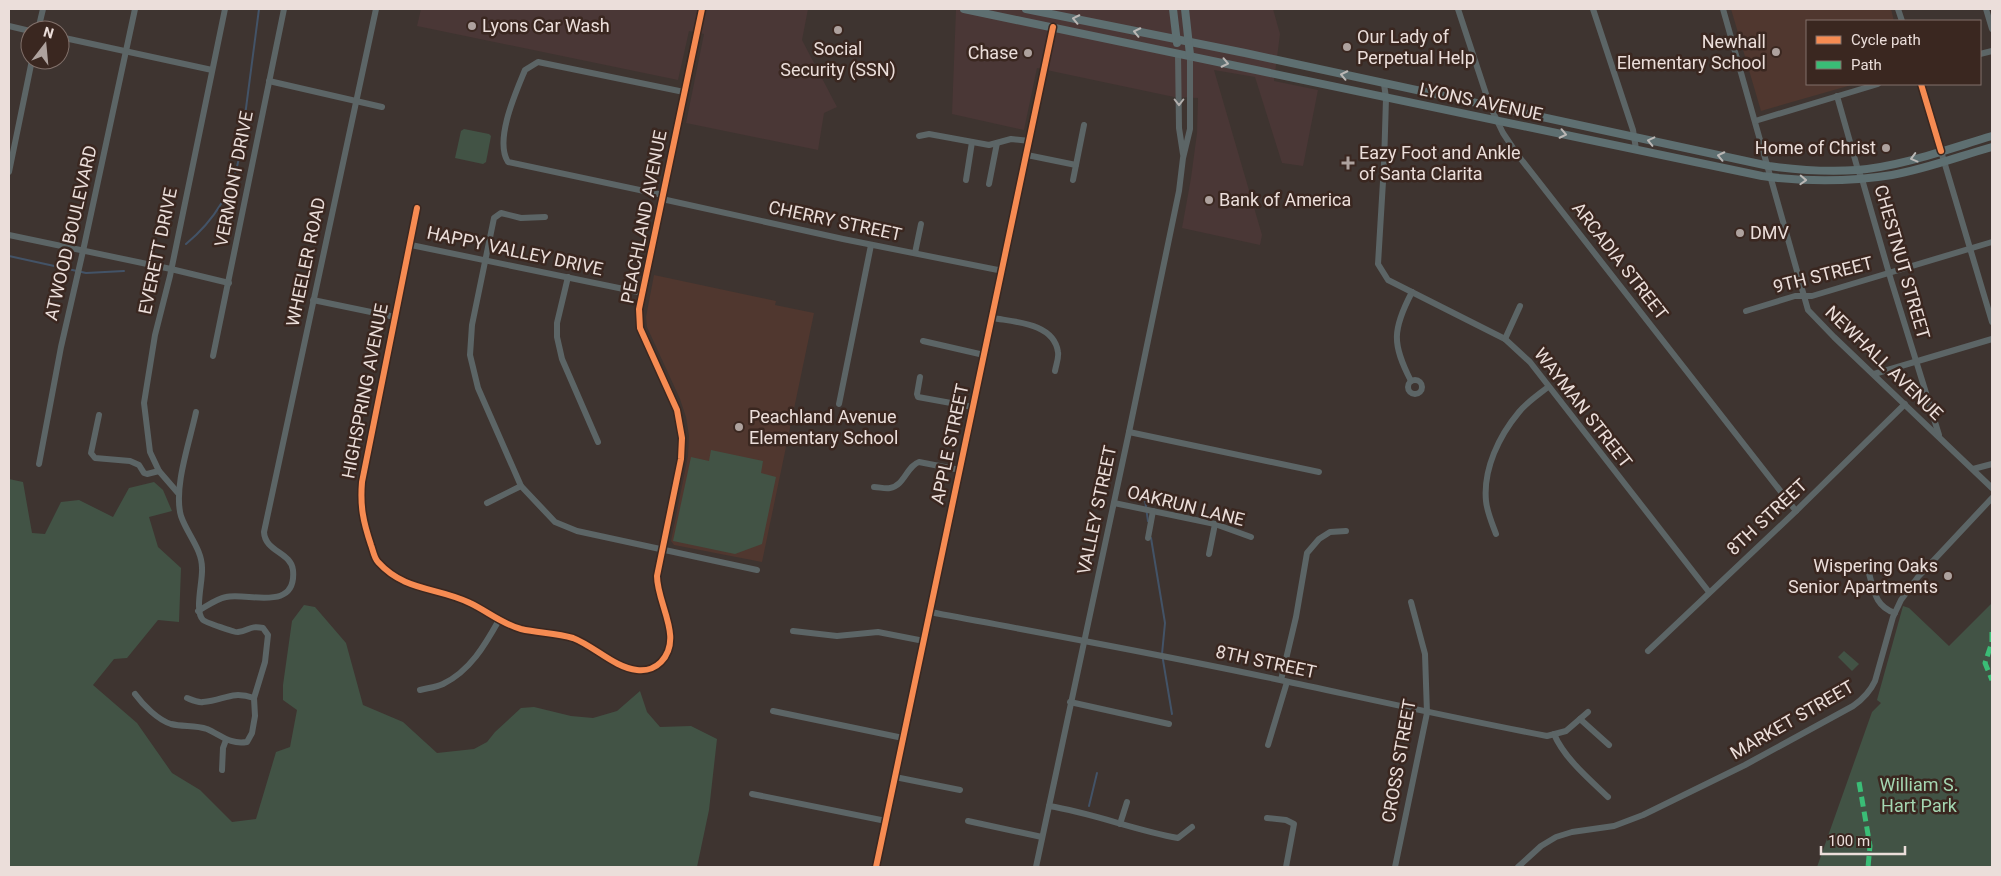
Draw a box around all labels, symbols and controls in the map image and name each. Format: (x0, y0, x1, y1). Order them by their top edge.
one-way arrow (1072, 14, 1081, 25)
place label: Lyons Car Wash (482, 15, 610, 36)
north arrow (20, 20, 70, 70)
marker: Lyons Car Wash (466, 20, 478, 32)
legend (1806, 20, 1981, 85)
text: N (42, 23, 56, 42)
marker: Social Security (SSN) (832, 24, 844, 36)
place label: Our Lady of Perpetual Help (1357, 26, 1475, 68)
one-way arrow (1132, 27, 1141, 38)
place label: Newhall Elementary School (1617, 31, 1766, 73)
text: Cycle path (1851, 31, 1921, 49)
place label: Social Security (SSN) (780, 38, 896, 81)
marker: Our Lady of Perpetual Help (1341, 41, 1353, 53)
place label: Chase (968, 42, 1018, 63)
marker: Newhall Elementary School (1770, 46, 1782, 58)
marker: Chase (1022, 47, 1034, 59)
text: Path (1851, 56, 1882, 74)
one-way arrow (1221, 58, 1230, 68)
one-way arrow (1339, 70, 1348, 81)
street label: LYONS AVENUE (1417, 78, 1545, 125)
one-way arrow (1174, 98, 1184, 106)
street label: VERMONT DRIVE (210, 109, 257, 249)
one-way arrow (1558, 128, 1567, 139)
street label: PEACHLAND AVENUE (616, 129, 671, 305)
one-way arrow (1647, 136, 1655, 147)
place label: Home of Christ (1755, 137, 1876, 158)
place label: Eazy Foot and Ankle of Santa Clarita (1359, 142, 1521, 184)
marker: Home of Christ (1880, 142, 1892, 154)
street label: ATWOOD BOULEVARD (40, 143, 101, 323)
one-way arrow (1716, 151, 1725, 161)
one-way arrow (1910, 153, 1918, 163)
marker: Eazy Foot and Ankle of Santa Clarita (1341, 156, 1355, 170)
one-way arrow (1799, 175, 1807, 186)
street label: CHESTNUT STREET (1870, 182, 1935, 342)
street label: EVERETT DRIVE (134, 186, 181, 316)
place label: Bank of America (1219, 189, 1351, 210)
marker: Bank of America (1203, 194, 1215, 206)
street label: WHEELER ROAD (282, 195, 329, 328)
street label: CHERRY STREET (767, 196, 904, 245)
street label: ARCADIA STREET (1568, 198, 1673, 324)
street label: HAPPY VALLEY DRIVE (425, 222, 605, 279)
place label: DMV (1750, 222, 1790, 243)
marker: DMV (1734, 227, 1746, 239)
street label: 9TH STREET (1771, 252, 1875, 297)
street label: NEWHALL AVENUE (1821, 301, 1947, 424)
street label: HIGHSPRING AVENUE (337, 302, 392, 480)
street label: WAYMAN STREET (1530, 344, 1637, 472)
street label: APPLE STREET (926, 381, 973, 506)
place label: Peachland Avenue Elementary School (749, 406, 898, 448)
marker: Peachland Avenue Elementary School (733, 421, 745, 433)
street label: VALLEY STREET (1073, 443, 1120, 576)
street label: 8TH STREET (1722, 474, 1811, 559)
street label: OAKRUN LANE (1125, 481, 1247, 530)
place label: Wispering Oaks Senior Apartments (1788, 555, 1938, 597)
marker: Wispering Oaks Senior Apartments (1942, 570, 1954, 582)
street label: 8TH STREET (1214, 641, 1318, 682)
street label: MARKET STREET (1726, 676, 1857, 763)
street label: CROSS STREET (1377, 697, 1420, 824)
park label: William S. Hart Park (1880, 774, 1958, 816)
scale bar (1821, 824, 1905, 856)
text: 100 m (1828, 832, 1870, 850)

